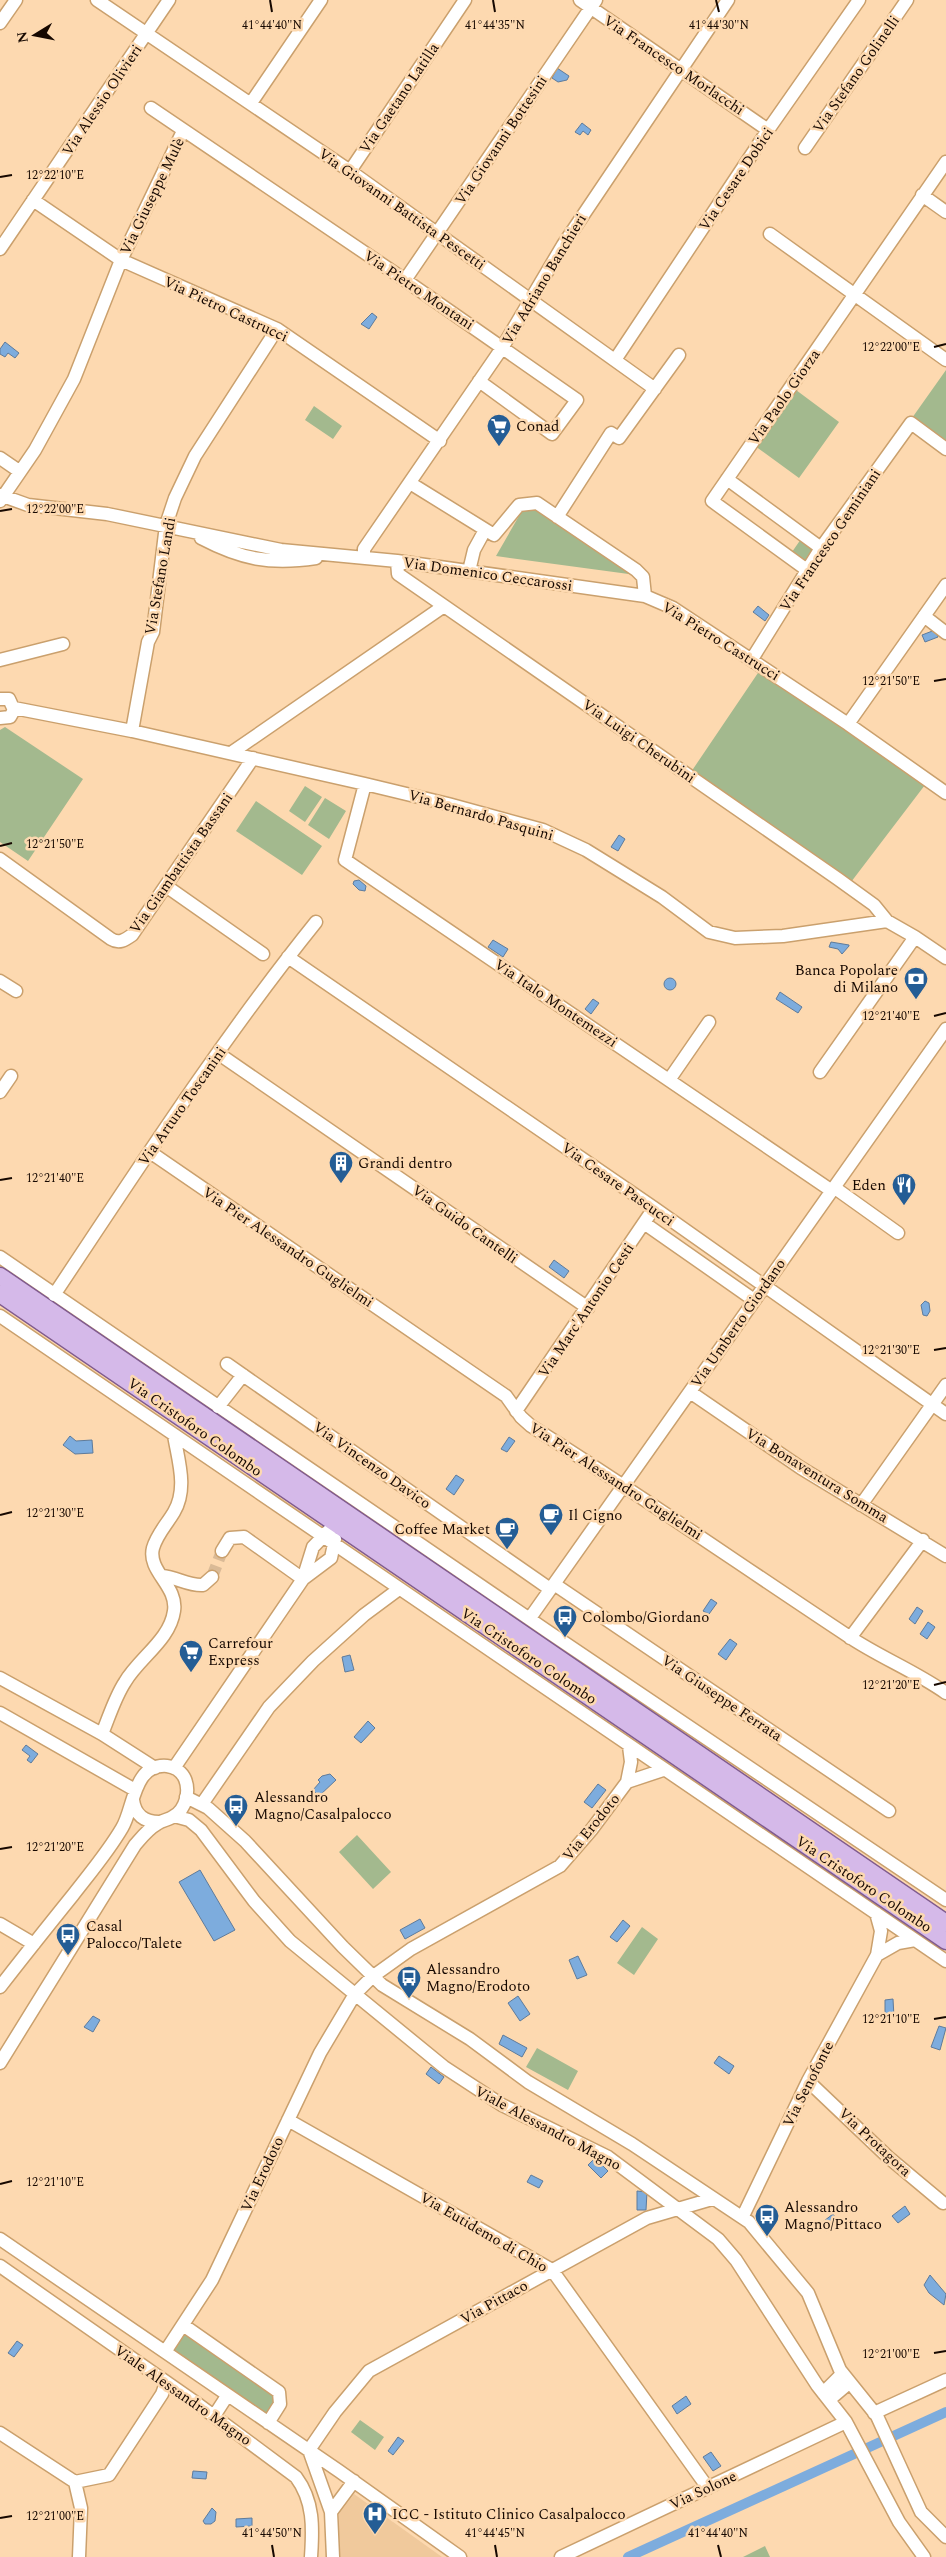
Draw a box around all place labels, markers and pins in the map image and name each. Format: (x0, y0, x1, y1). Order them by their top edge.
supermarket icon: Conad (486, 413, 512, 447)
place label: Conad (516, 415, 559, 438)
place label: Banca Popolare di Milano (795, 959, 898, 999)
bank icon: Banca Popolare di Milano (903, 966, 929, 1000)
building icon: Grandi dentro (328, 1150, 354, 1184)
place label: Grandi dentro (358, 1152, 452, 1175)
restaurant icon: Eden (891, 1172, 917, 1206)
place label: Eden (852, 1174, 886, 1197)
cafe icon: Il Cigno (538, 1502, 564, 1536)
place label: Il Cigno (568, 1504, 622, 1527)
cafe icon: Coffee Market (494, 1516, 520, 1550)
place label: Coffee Market (394, 1518, 490, 1541)
bus stop icon: Colombo/Giordano (552, 1604, 578, 1638)
place label: Colombo/Giordano (582, 1606, 709, 1629)
place label: Carrefour Express (208, 1632, 273, 1672)
supermarket icon: Carrefour Express (178, 1639, 204, 1673)
place label: Alessandro Magno/Casalpalocco (254, 1786, 392, 1826)
bus stop icon: Alessandro Magno/Casalpalocco (223, 1793, 249, 1827)
place label: Casal Palocco/Talete (86, 1915, 182, 1955)
bus stop icon: Casal Palocco/Talete (55, 1922, 81, 1956)
place label: Alessandro Magno/Erodoto (426, 1958, 530, 1998)
bus stop icon: Alessandro Magno/Erodoto (396, 1965, 422, 1999)
place label: Alessandro Magno/Pittaco (784, 2196, 882, 2236)
bus stop icon: Alessandro Magno/Pittaco (754, 2203, 780, 2237)
hospital icon: ICC - Istituto Clinico Casalpalocco (362, 2501, 388, 2535)
place label: ICC - Istituto Clinico Casalpalocco (392, 2503, 625, 2526)

